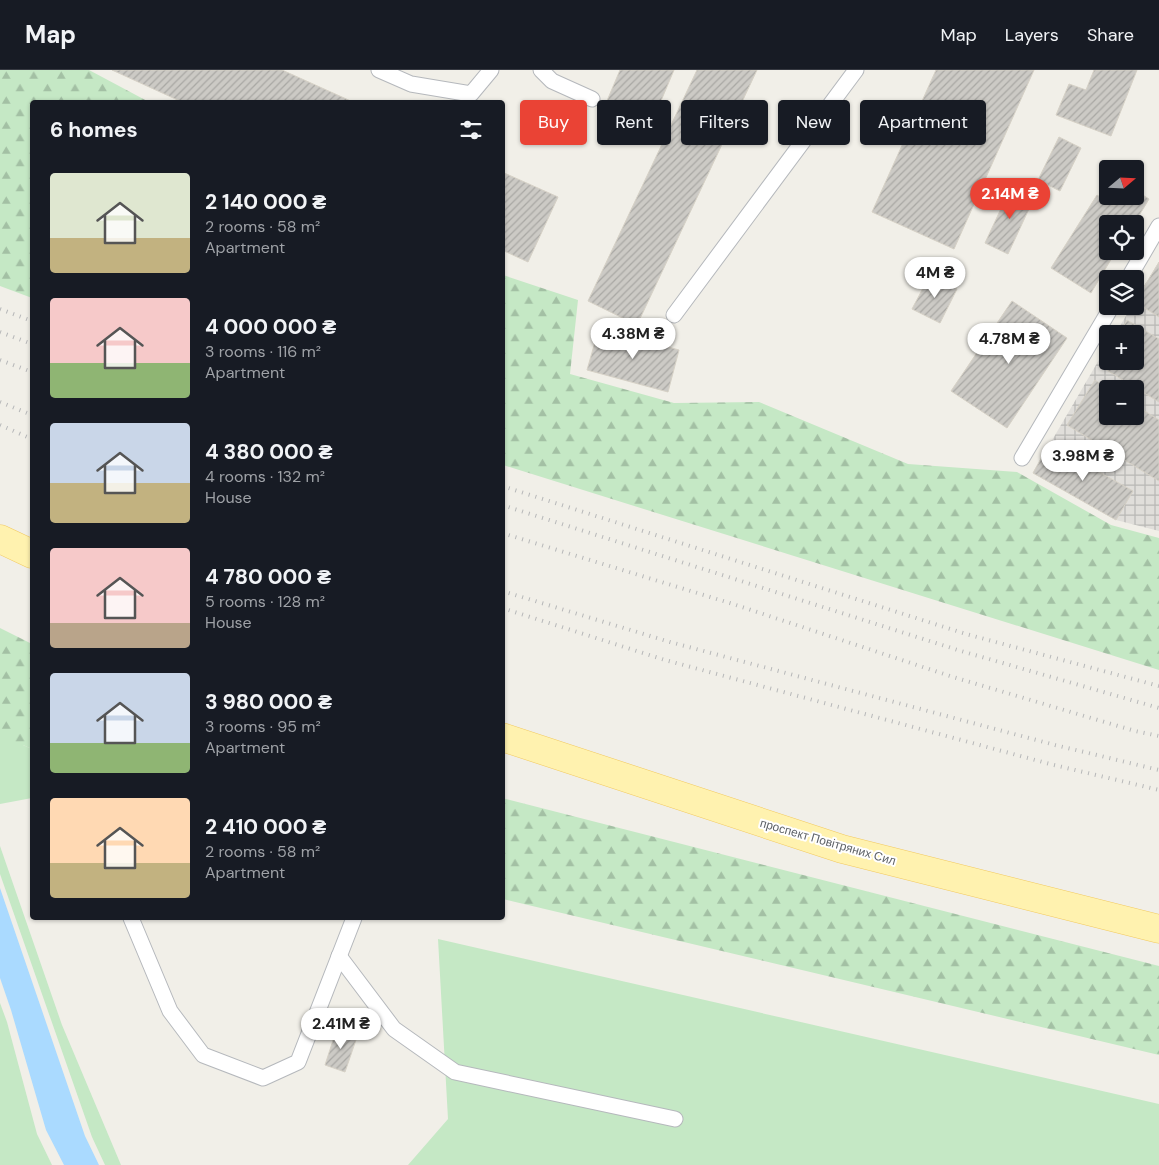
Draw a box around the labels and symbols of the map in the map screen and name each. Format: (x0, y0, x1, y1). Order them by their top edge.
north arrow (1099, 160, 1144, 205)
pin: 2.14M ₴ (964, 178, 1056, 220)
pin: 4M ₴ (905, 256, 965, 299)
pin: 4.38M ₴ (587, 318, 679, 360)
pin: 4.78M ₴ (963, 322, 1055, 365)
pin: 3.98M ₴ (1037, 440, 1129, 482)
street label: проспект Повітряних Сил (758, 815, 898, 869)
pin: 2.41M ₴ (295, 1008, 387, 1050)

